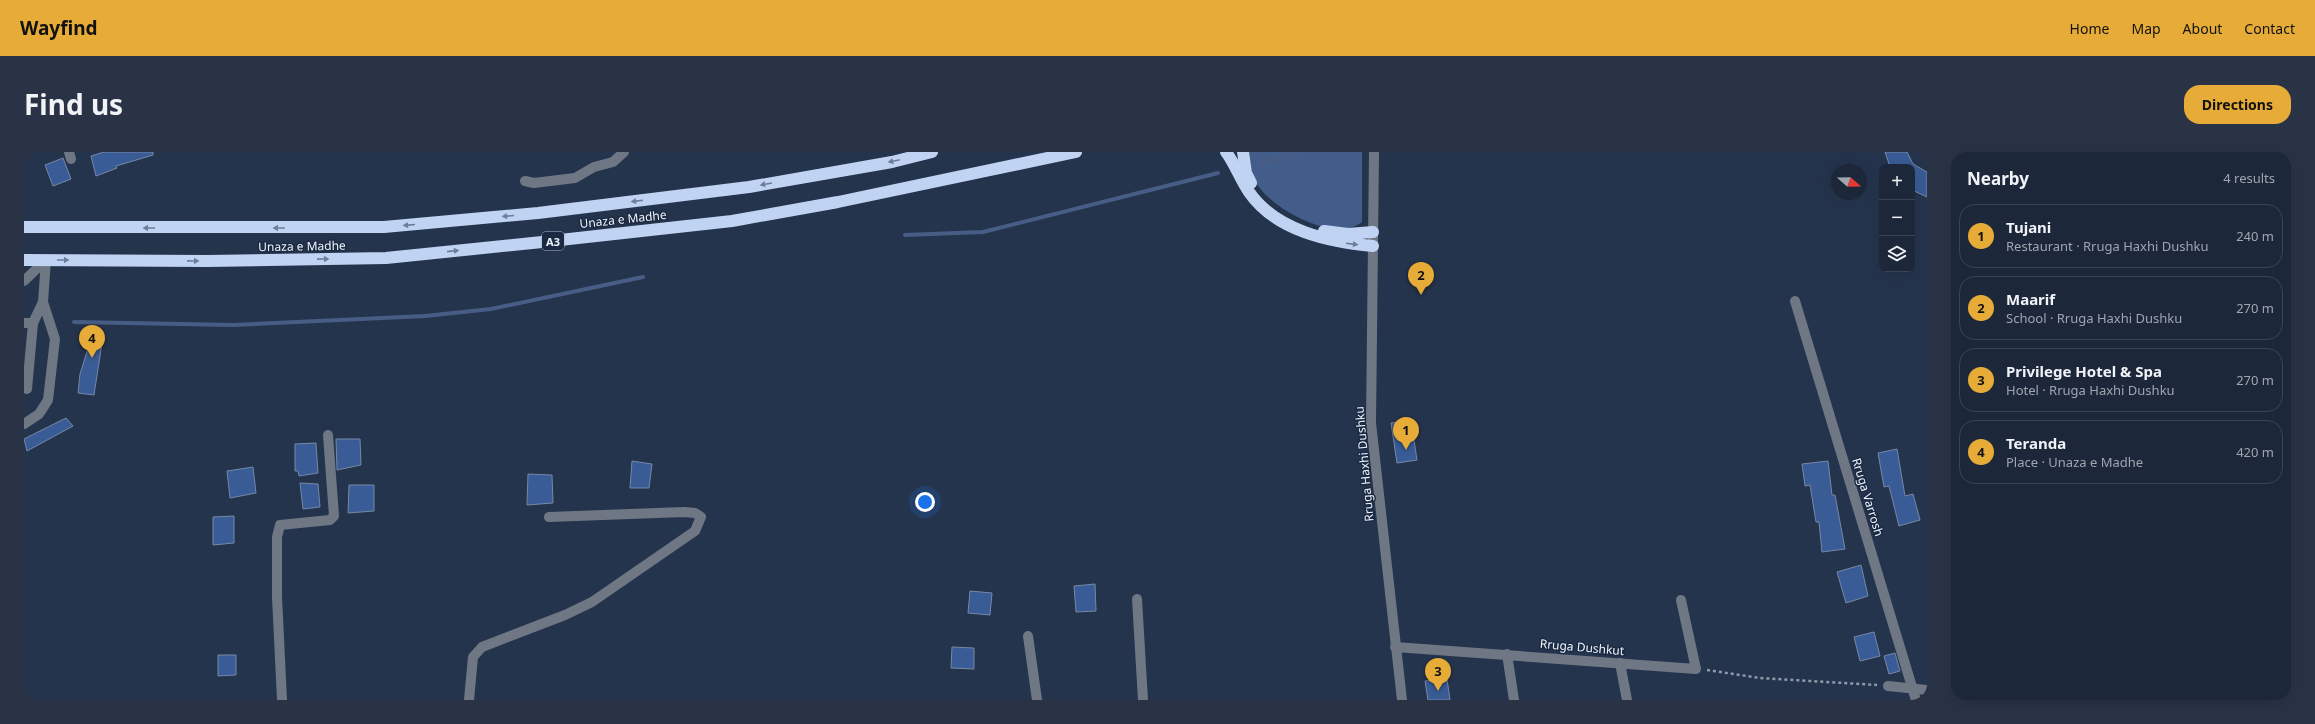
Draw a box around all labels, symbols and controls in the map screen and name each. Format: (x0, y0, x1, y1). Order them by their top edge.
text: Wayfind (20, 15, 98, 41)
text: Home (2070, 19, 2109, 38)
text: Map (2131, 19, 2161, 38)
text: About (2183, 19, 2222, 38)
text: Contact (2244, 19, 2295, 38)
text: Find us (24, 85, 123, 123)
button: Directions (2184, 85, 2291, 124)
one-way arrow (888, 159, 900, 165)
north arrow (1831, 164, 1867, 200)
map controls (1879, 164, 1915, 272)
button: + (1879, 164, 1915, 200)
text: Nearby (1967, 167, 2029, 190)
text: 4 results (2223, 169, 2275, 187)
one-way arrow (760, 182, 772, 188)
one-way arrow (631, 198, 643, 204)
button: − (1879, 200, 1915, 236)
street label: Unaza e Madhe (579, 206, 668, 232)
one-way arrow (502, 213, 514, 219)
text: Tujani (2006, 217, 2051, 237)
one-way arrow (403, 221, 415, 228)
one-way arrow (142, 225, 155, 231)
one-way arrow (272, 225, 285, 231)
text: 1 (1977, 227, 1985, 245)
text: 240 m (2236, 227, 2274, 245)
road number: A3 (542, 232, 564, 250)
button: layers (1879, 236, 1915, 272)
street label: Unaza e Madhe (258, 237, 346, 255)
text: Restaurant · Rruga Haxhi Dushku (2006, 237, 2209, 255)
one-way arrow (1346, 241, 1358, 247)
one-way arrow (447, 248, 459, 254)
one-way arrow (317, 256, 330, 262)
one-way arrow (57, 257, 70, 263)
one-way arrow (187, 258, 200, 264)
pin: 2 (1408, 262, 1434, 295)
text: Maarif (2006, 289, 2055, 309)
text: 2 (1977, 299, 1985, 317)
text: 270 m (2236, 299, 2274, 317)
text: School · Rruga Haxhi Dushku (2006, 309, 2182, 327)
pin: 4 (79, 325, 105, 358)
text: Privilege Hotel & Spa (2006, 361, 2162, 381)
text: 3 (1977, 371, 1985, 389)
text: 270 m (2236, 371, 2274, 389)
text: Hotel · Rruga Haxhi Dushku (2006, 381, 2175, 399)
street label: Rruga Haxhi Dushku (1350, 406, 1378, 522)
pin: 1 (1393, 417, 1419, 450)
text: Teranda (2006, 433, 2066, 453)
text: 4 (1977, 443, 1985, 461)
text: 420 m (2236, 443, 2274, 461)
text: Place · Unaza e Madhe (2006, 453, 2143, 471)
street label: Rruga Varrosh (1848, 456, 1888, 538)
your location (915, 492, 935, 512)
street label: Rruga Dushkut (1539, 635, 1626, 659)
pin: 3 (1425, 658, 1451, 691)

